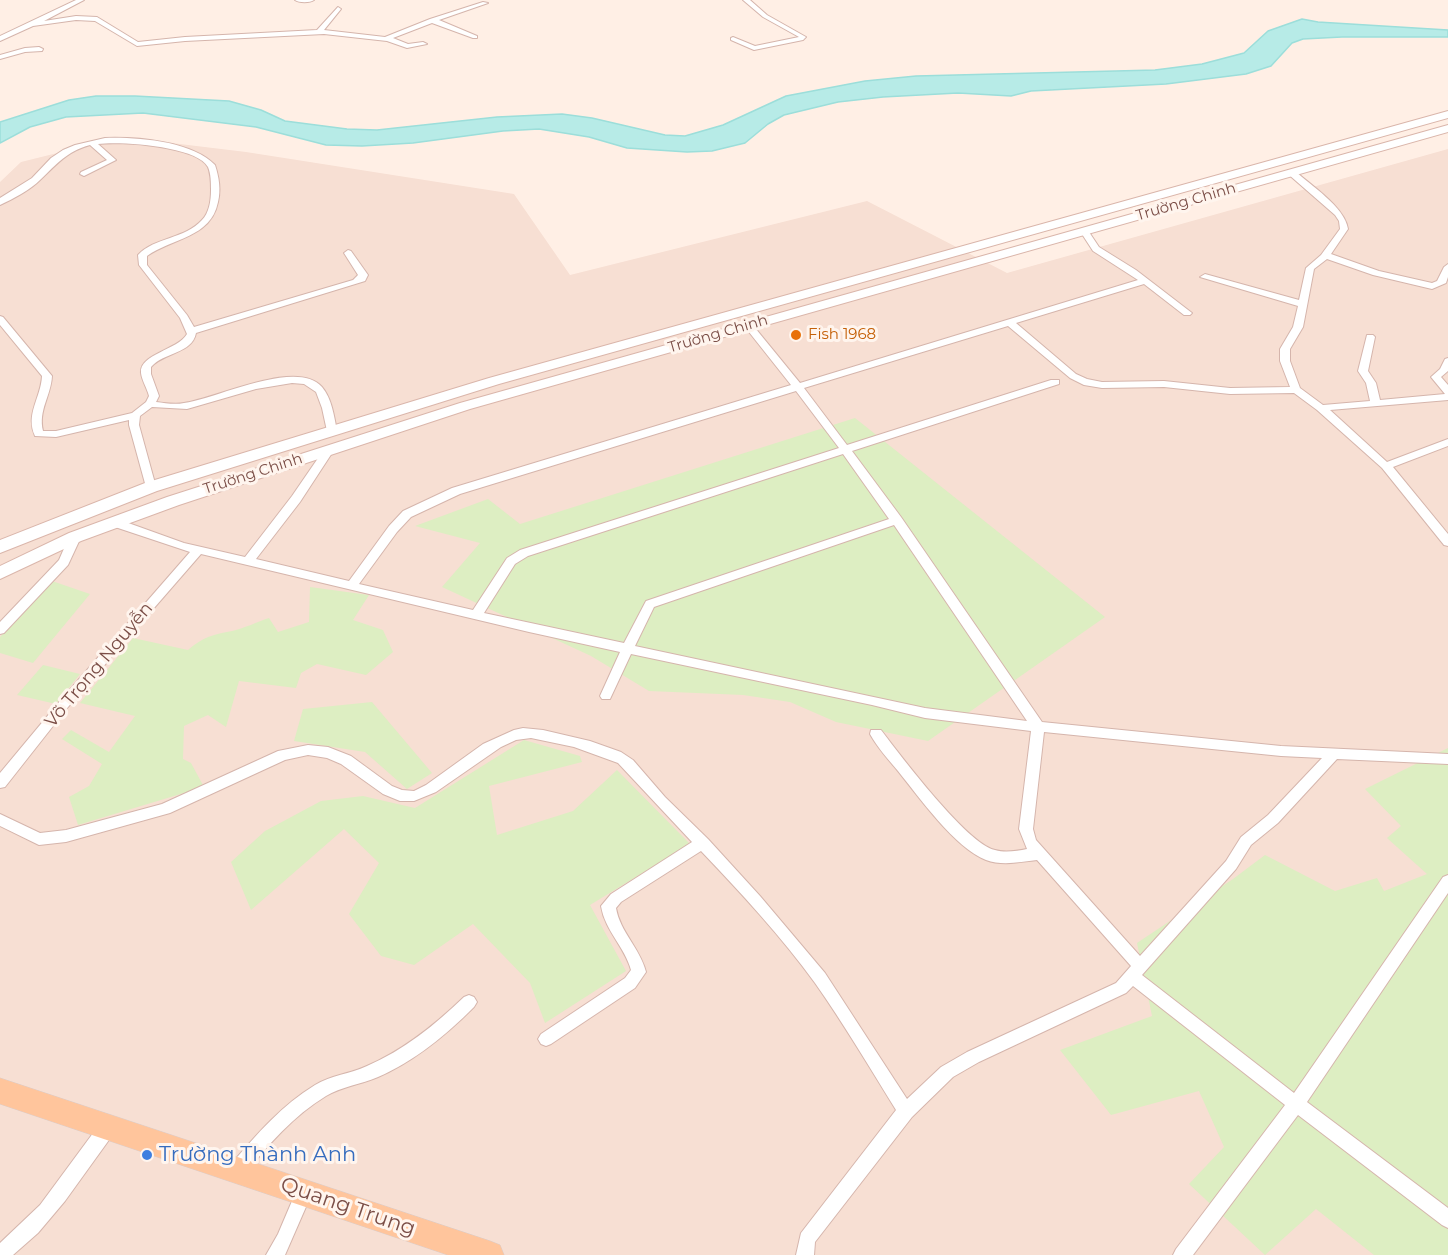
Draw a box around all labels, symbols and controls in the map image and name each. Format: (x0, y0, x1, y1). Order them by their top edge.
street label: Trường Chinh (1134, 179, 1238, 225)
street label: Trường Chinh (666, 311, 770, 357)
place label: Fish 1968 (808, 326, 876, 344)
marker: Fish 1968 (789, 328, 803, 342)
street label: Trường Chinh (201, 450, 305, 498)
street label: Võ Trọng Nguyễn (40, 598, 158, 732)
place label: Trường Thành Anh (159, 1142, 356, 1168)
marker: Trường Thành Anh (140, 1148, 154, 1162)
street label: Quang Trung (277, 1172, 419, 1242)

